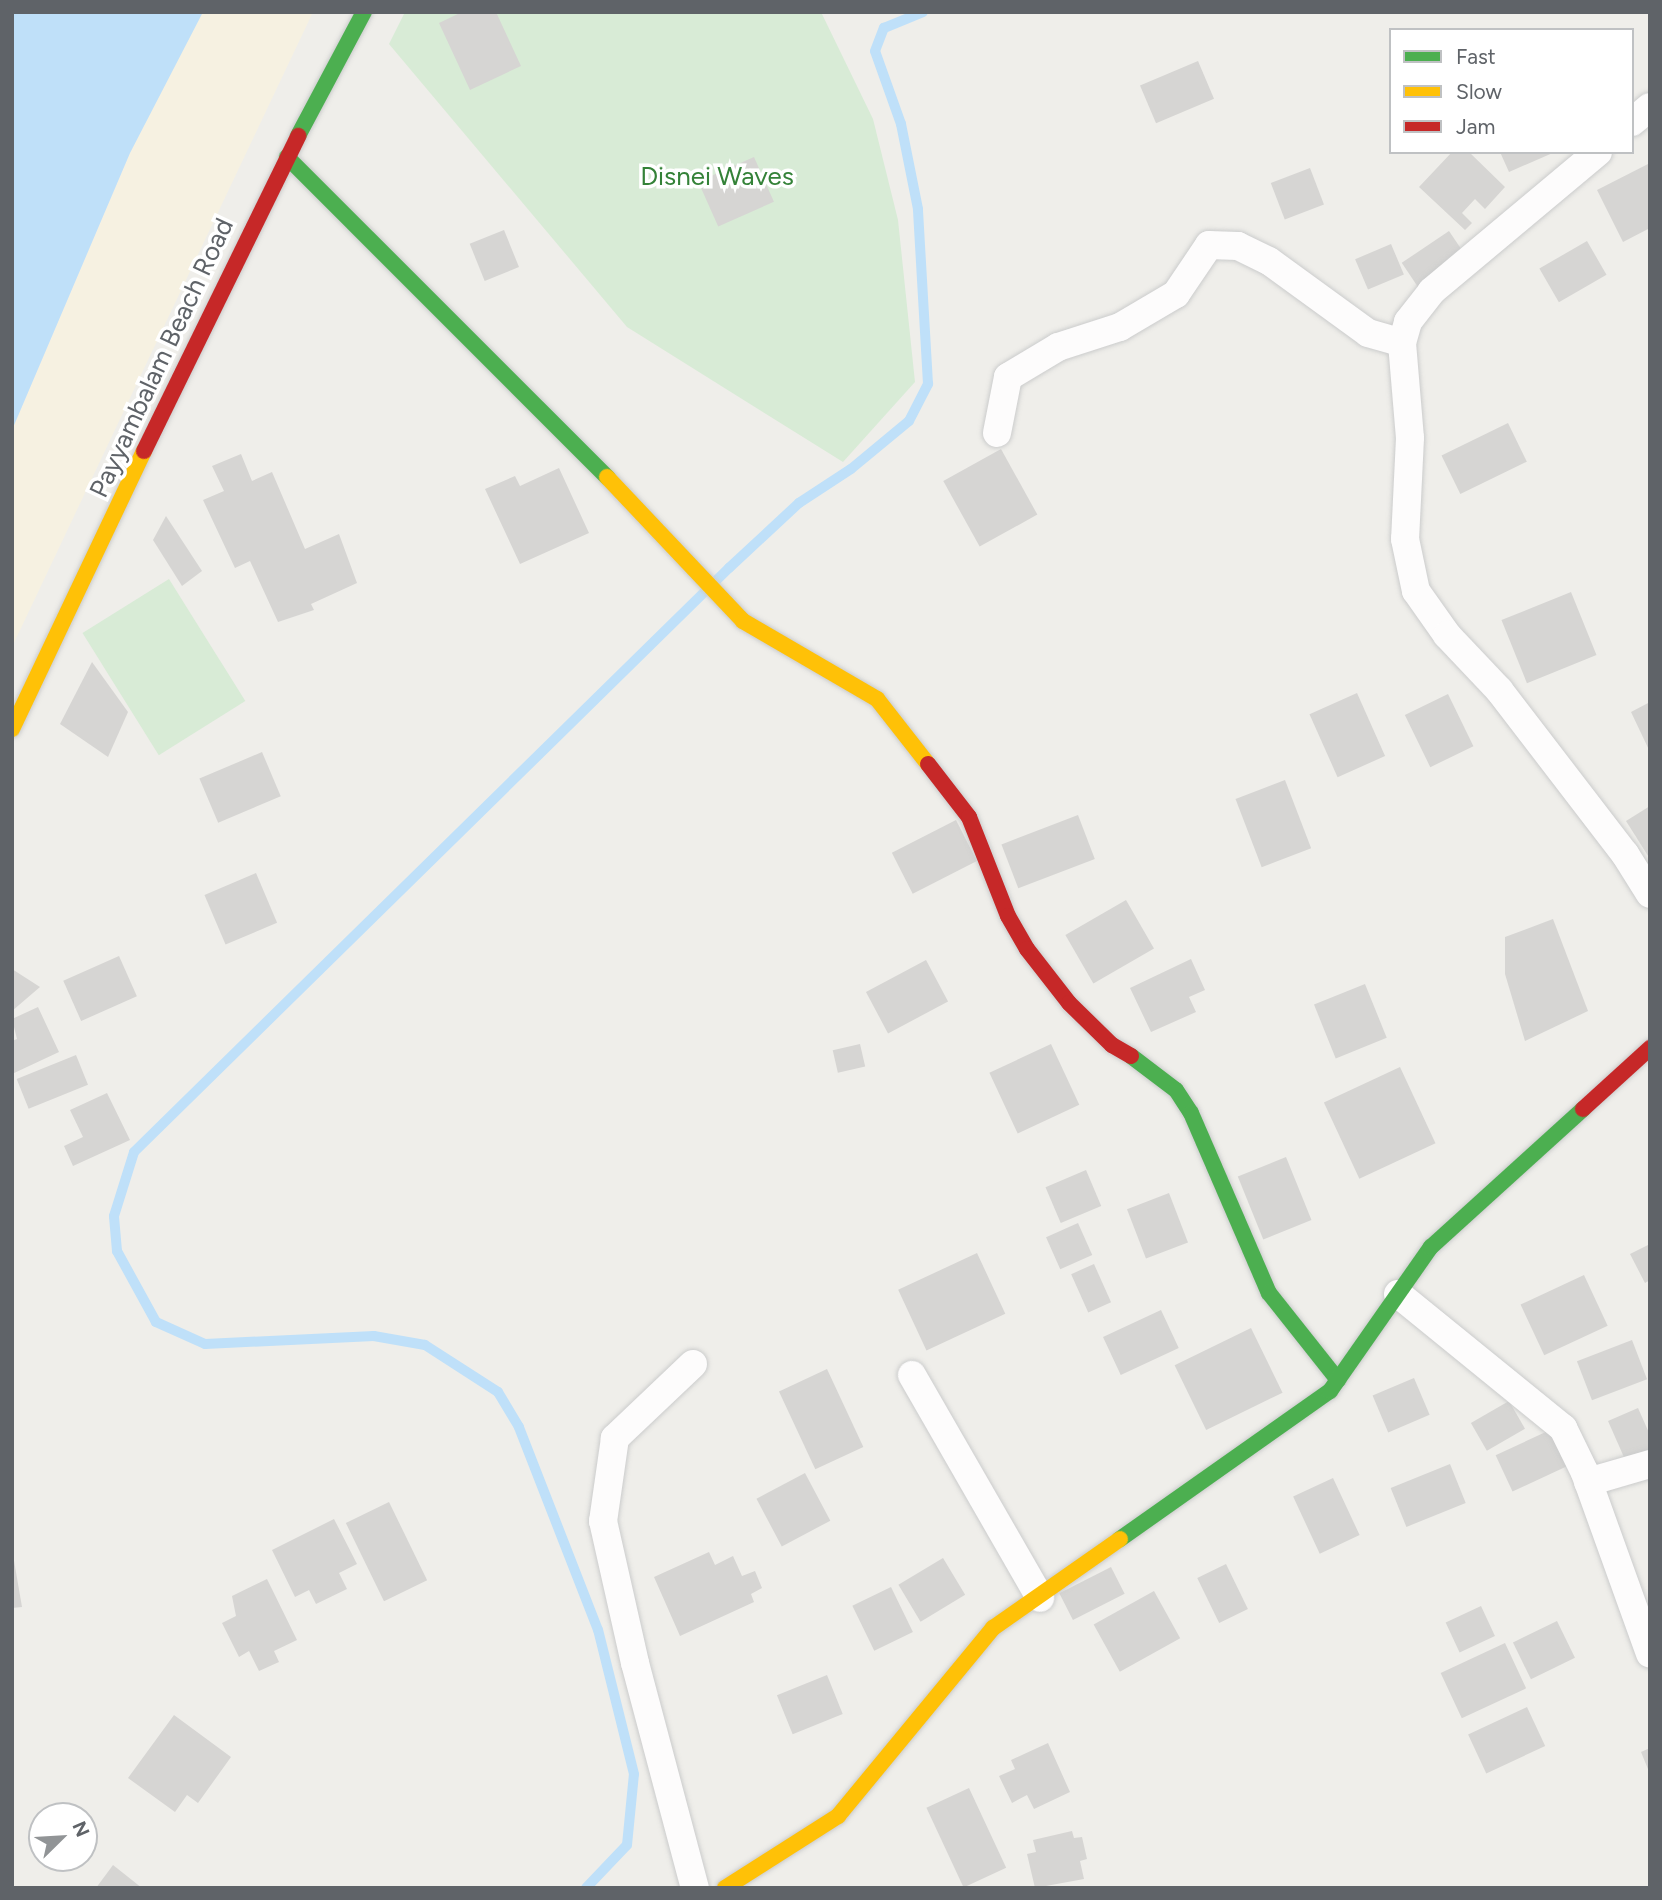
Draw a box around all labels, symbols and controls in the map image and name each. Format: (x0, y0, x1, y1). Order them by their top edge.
legend (1389, 28, 1634, 154)
text: Fast (1456, 44, 1496, 69)
text: Slow (1456, 79, 1502, 104)
text: Jam (1456, 114, 1495, 139)
park label: Disnei Waves (640, 161, 794, 193)
street label: Payyambalam Beach Road (84, 213, 240, 503)
north arrow (28, 1802, 98, 1872)
text: N (67, 1818, 94, 1840)

